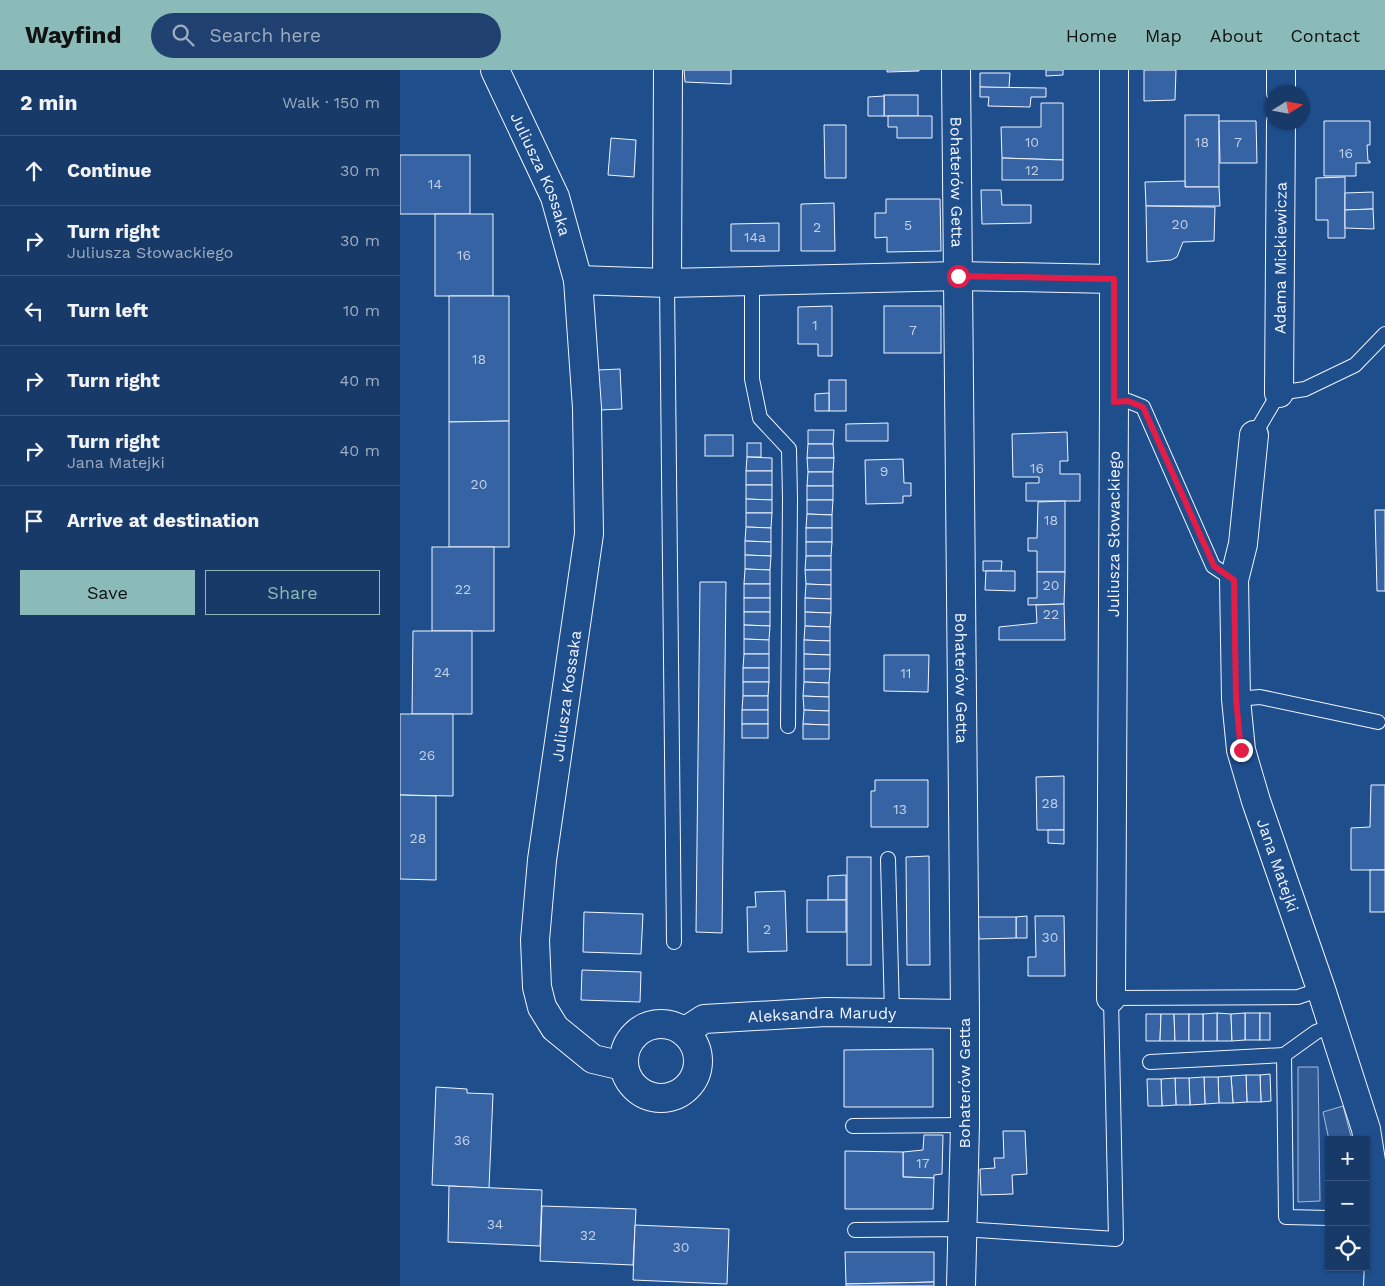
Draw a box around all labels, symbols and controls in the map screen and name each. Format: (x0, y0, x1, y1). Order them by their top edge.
search box (151, 13, 501, 58)
text: Wayfind (25, 21, 121, 49)
icon: search (169, 21, 197, 49)
text: Search here (209, 24, 321, 47)
text: Home (1066, 25, 1117, 46)
text: Map (1145, 25, 1182, 46)
text: About (1210, 25, 1262, 46)
text: Contact (1290, 25, 1360, 46)
north arrow (1265, 85, 1310, 130)
text: 2 min (20, 90, 77, 115)
text: Walk · 150 m (282, 93, 380, 112)
street label: Juliusza Kossaka (506, 109, 574, 238)
street label: Bohaterów Getta (946, 116, 967, 248)
house number: 10 (1025, 134, 1039, 150)
house number: 18 (1195, 134, 1209, 150)
house number: 7 (1234, 134, 1242, 150)
house number: 16 (1339, 145, 1353, 161)
icon: ahead (20, 157, 48, 185)
text: Continue (67, 159, 151, 182)
text: 30 m (340, 161, 380, 180)
house number: 12 (1025, 162, 1039, 178)
house number: 14 (428, 176, 442, 192)
street label: Adama Mickiewicza (1270, 182, 1291, 334)
house number: 20 (1172, 216, 1188, 232)
house number: 5 (904, 217, 912, 233)
house number: 2 (813, 219, 821, 235)
text: Turn right (67, 220, 160, 243)
icon: right (20, 227, 48, 255)
house number: 14a (744, 229, 766, 245)
text: 30 m (340, 231, 380, 250)
text: Juliusza Słowackiego (67, 243, 233, 262)
house number: 16 (457, 247, 471, 263)
route start (947, 265, 970, 288)
icon: left (20, 297, 48, 325)
text: Turn left (67, 299, 148, 322)
text: 10 m (343, 301, 380, 320)
house number: 1 (812, 317, 818, 333)
house number: 7 (909, 322, 917, 338)
house number: 18 (472, 351, 486, 367)
icon: right (20, 367, 48, 395)
text: Turn right (67, 369, 160, 392)
text: 40 m (340, 371, 380, 390)
text: Turn right (67, 430, 160, 453)
icon: right (20, 437, 48, 465)
text: 40 m (340, 441, 380, 460)
street label: Juliusza Słowackiego (1104, 451, 1124, 617)
text: Jana Matejki (67, 453, 165, 472)
house number: 16 (1030, 460, 1044, 476)
house number: 9 (880, 463, 888, 479)
house number: 20 (471, 476, 487, 492)
icon: arrive (20, 507, 48, 535)
text: Arrive at destination (67, 509, 259, 532)
house number: 18 (1044, 512, 1058, 528)
button: Save (20, 570, 195, 615)
button: Share (205, 570, 380, 615)
house number: 20 (1043, 577, 1059, 593)
house number: 22 (455, 581, 471, 597)
house number: 22 (1043, 606, 1059, 622)
street label: Bohaterów Getta (951, 612, 971, 744)
street label: Juliusza Kossaka (548, 629, 585, 763)
house number: 24 (434, 664, 450, 680)
house number: 11 (901, 665, 911, 681)
route end (1230, 739, 1253, 762)
house number: 26 (419, 747, 435, 763)
house number: 28 (1042, 795, 1058, 811)
house number: 13 (893, 801, 907, 817)
street label: Jana Matejki (1253, 816, 1303, 915)
house number: 28 (410, 830, 426, 846)
house number: 2 (763, 921, 771, 937)
house number: 30 (1042, 929, 1058, 945)
street label: Aleksandra Marudy (747, 1003, 897, 1026)
street label: Bohaterów Getta (955, 1018, 974, 1148)
house number: 36 (454, 1132, 470, 1148)
map controls (1325, 1136, 1370, 1271)
button: + (1325, 1136, 1370, 1181)
house number: 17 (916, 1155, 930, 1171)
button: − (1325, 1181, 1370, 1226)
house number: 34 (487, 1216, 503, 1232)
button: locate (1325, 1226, 1370, 1271)
house number: 32 (580, 1227, 596, 1243)
house number: 30 (673, 1239, 689, 1255)

